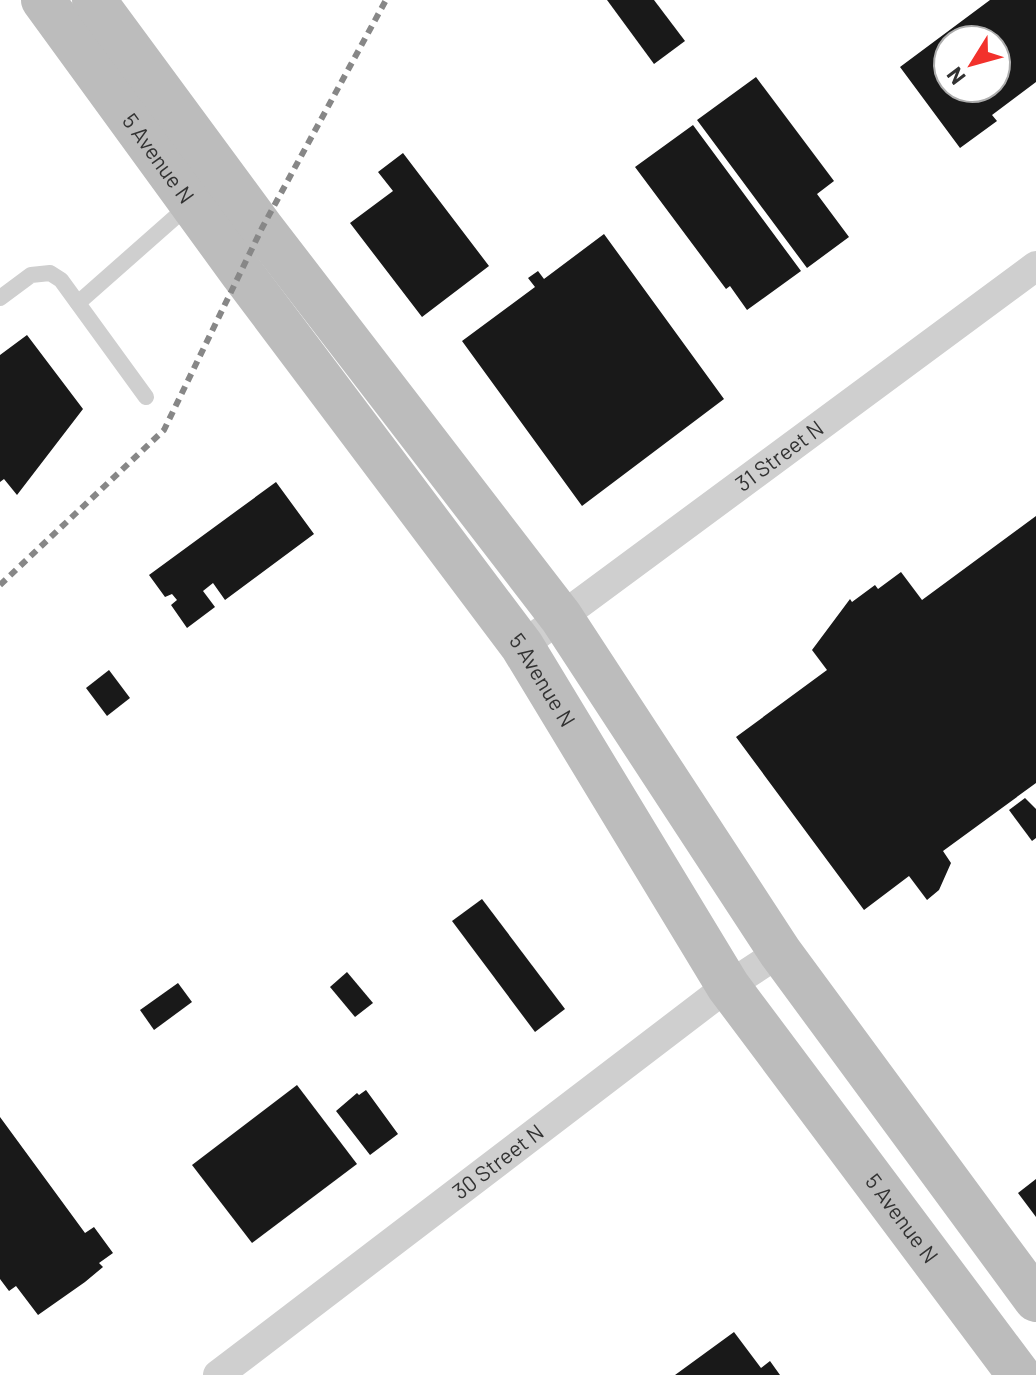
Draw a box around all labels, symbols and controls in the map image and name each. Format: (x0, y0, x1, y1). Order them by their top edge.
north arrow (932, 24, 1012, 104)
text: N (940, 63, 970, 90)
street label: 5 Avenue N (118, 108, 201, 208)
street label: 31 Street N (730, 414, 828, 496)
street label: 5 Avenue N (505, 627, 582, 731)
street label: 30 Street N (447, 1118, 548, 1204)
street label: 5 Avenue N (861, 1168, 944, 1268)

